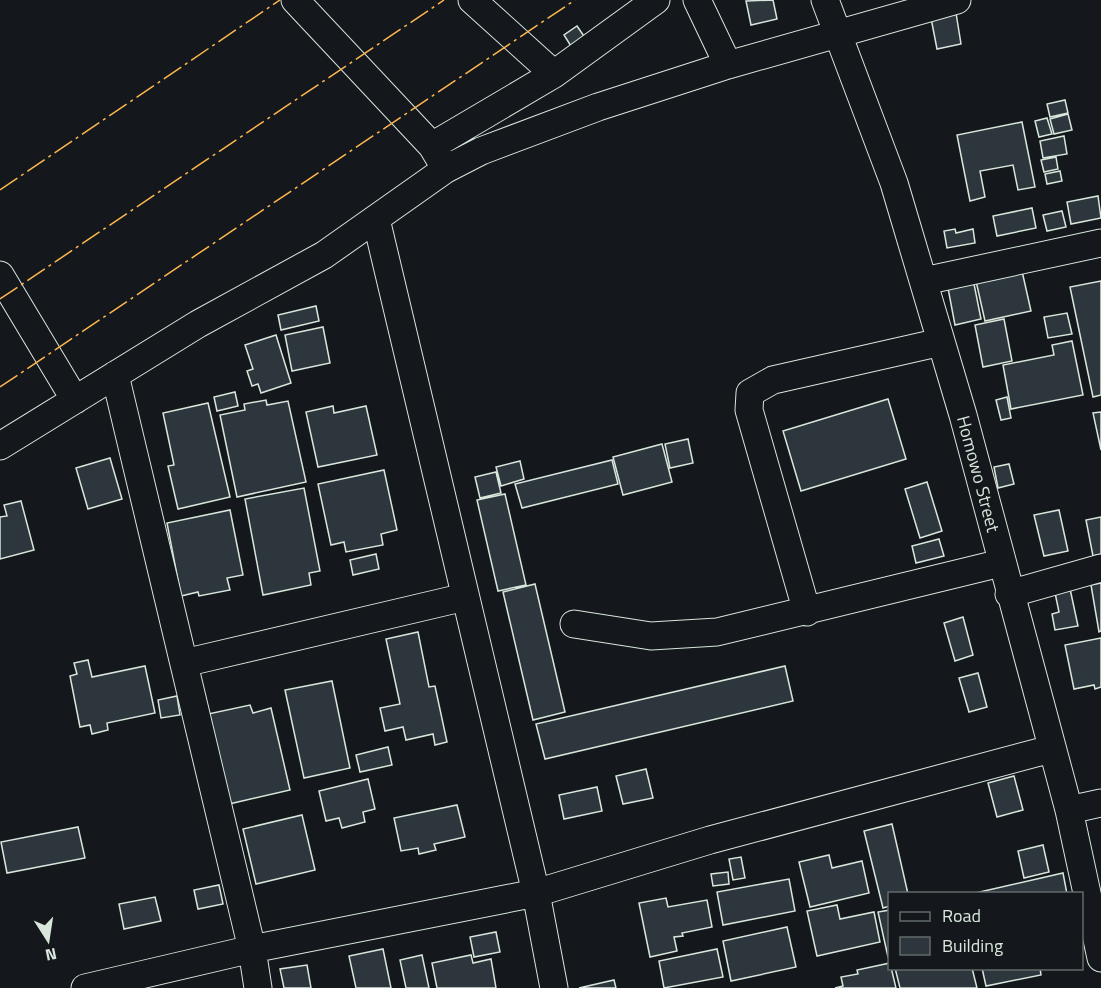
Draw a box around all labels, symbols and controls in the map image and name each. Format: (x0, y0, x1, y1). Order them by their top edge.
street label: Homowo Street (950, 413, 1007, 536)
legend (888, 892, 1083, 970)
text: Road (942, 902, 981, 929)
north arrow (18, 910, 78, 970)
text: Building (942, 932, 1003, 959)
text: N (43, 942, 59, 968)

